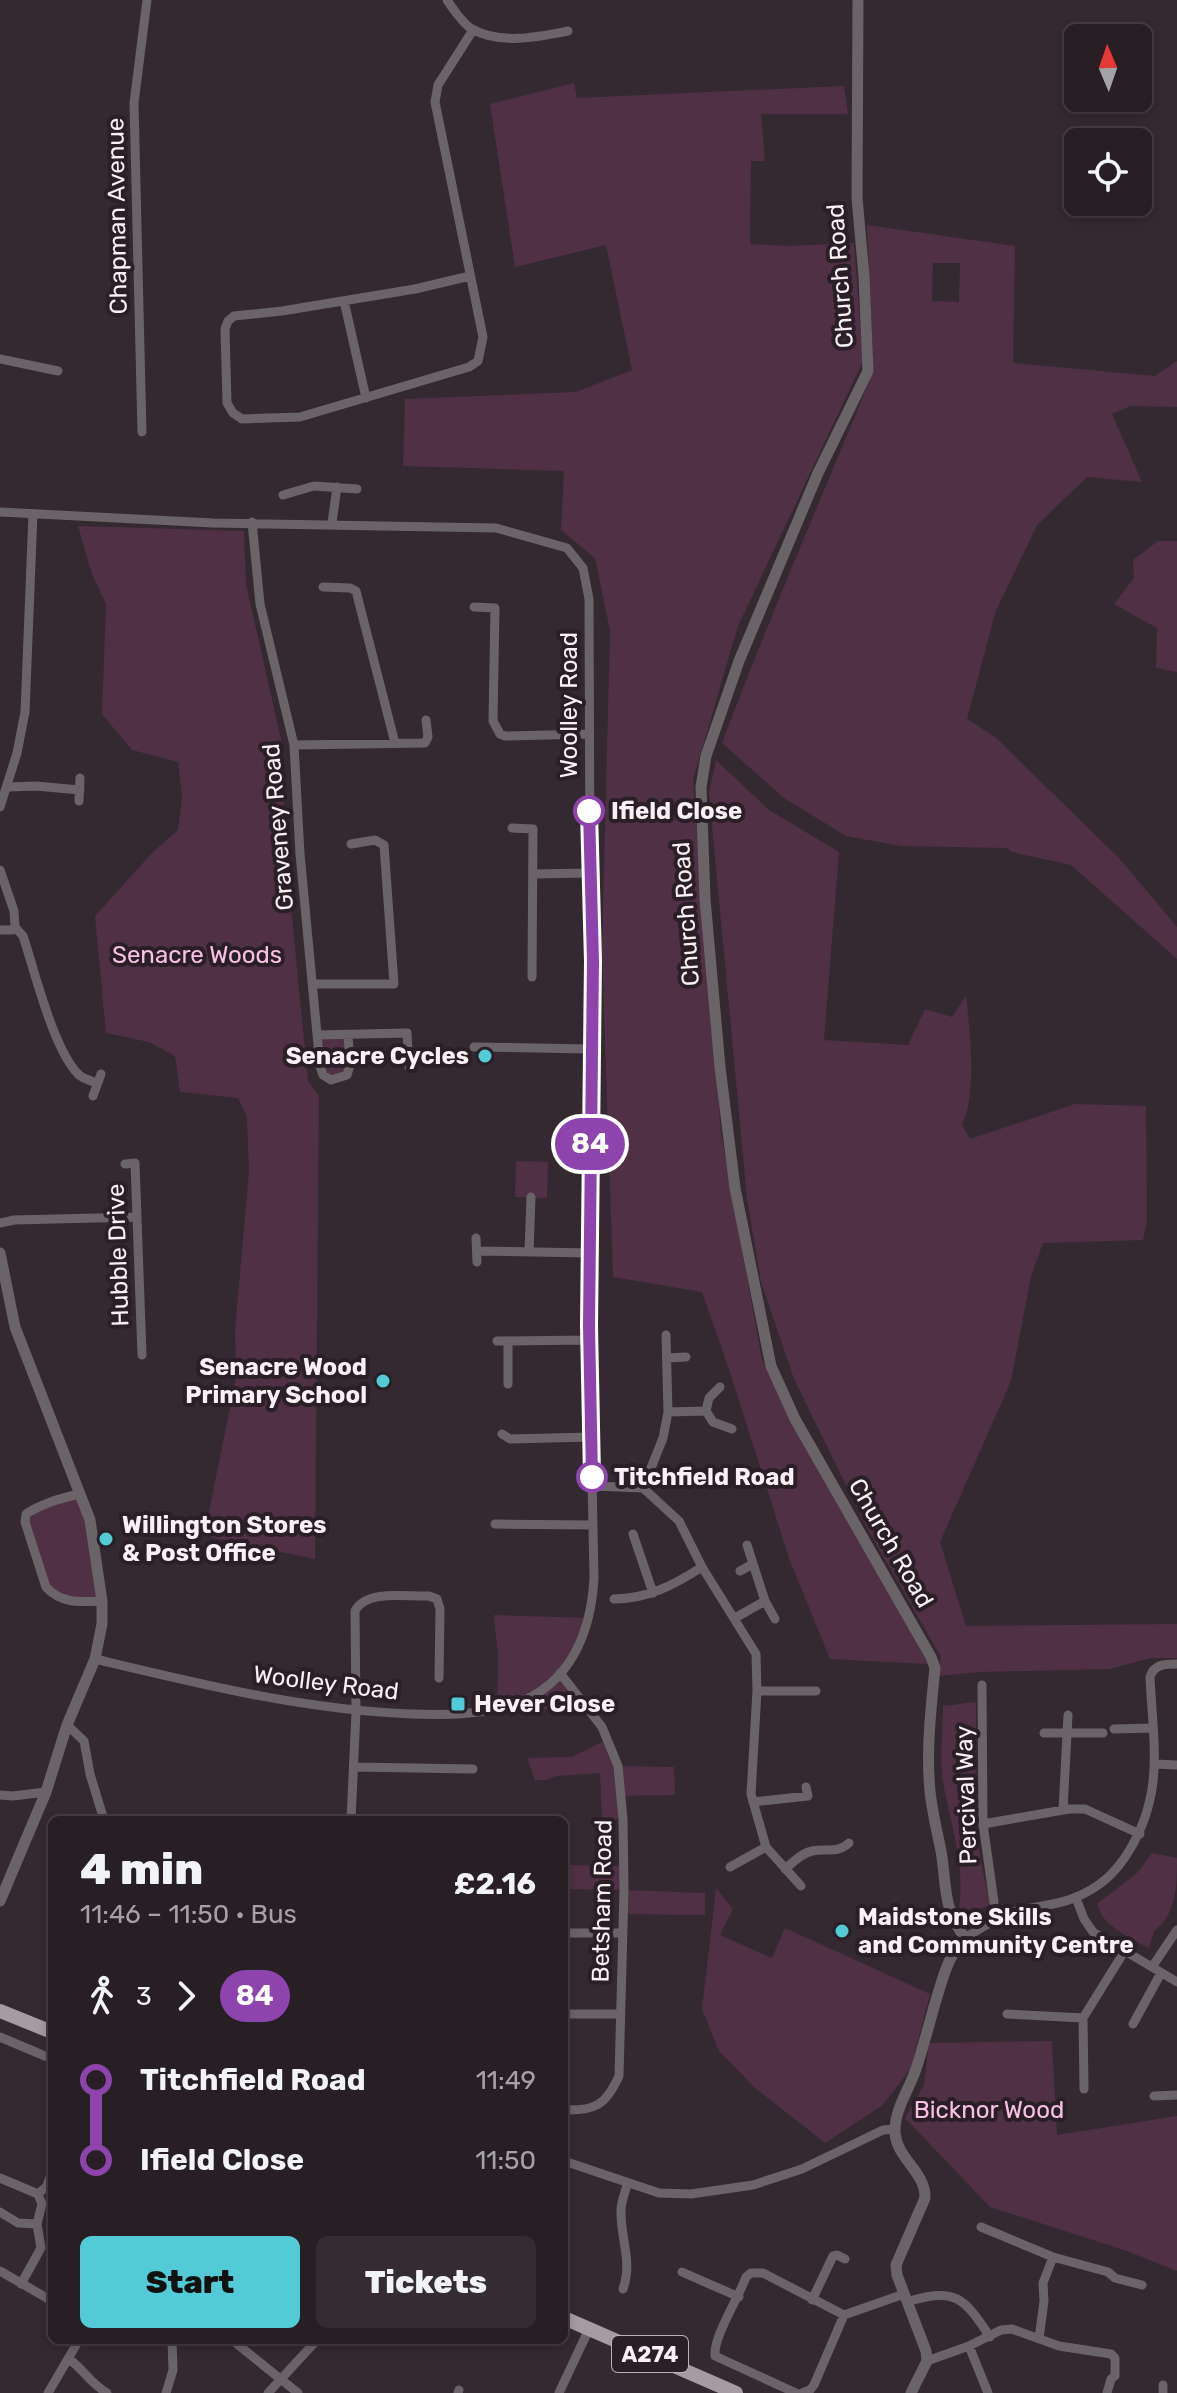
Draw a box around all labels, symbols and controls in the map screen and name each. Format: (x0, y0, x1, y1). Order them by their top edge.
north arrow (1064, 24, 1152, 112)
map controls (1064, 24, 1152, 216)
street label: Chapman Avenue (101, 117, 133, 315)
button: locate (1064, 128, 1152, 216)
street label: Church Road (821, 203, 859, 349)
street label: Woolley Road (555, 632, 583, 778)
street label: Graveney Road (257, 742, 299, 912)
marker: Ifield Close (574, 796, 604, 826)
place label: Ifield Close (611, 797, 742, 825)
street label: Church Road (667, 841, 705, 987)
park label: Senacre Woods (112, 941, 282, 969)
place label: Senacre Cycles (286, 1042, 469, 1070)
marker: Senacre Cycles (476, 1047, 494, 1065)
line badge: 84 (554, 1118, 626, 1170)
text: 84 (571, 1127, 609, 1160)
street label: Hubble Drive (102, 1183, 134, 1327)
place label: Senacre Wood Primary School (185, 1353, 367, 1409)
marker: Senacre Wood Primary School (374, 1372, 392, 1390)
marker: Titchfield Road (577, 1462, 607, 1492)
place label: Titchfield Road (614, 1463, 795, 1491)
street label: Church Road (843, 1473, 939, 1613)
place label: Willington Stores & Post Office (122, 1511, 327, 1567)
marker: Willington Stores & Post Office (97, 1530, 115, 1548)
street label: Woolley Road (252, 1660, 400, 1706)
place label: Hever Close (474, 1690, 615, 1718)
marker: Hever Close (449, 1695, 467, 1713)
street label: Percival Way (950, 1725, 982, 1865)
street label: Betsham Road (587, 1819, 617, 1983)
text: 4 min (80, 1843, 203, 1895)
text: £2.16 (454, 1866, 536, 1902)
text: 11:46 – 11:50 · Bus (80, 1899, 297, 1930)
place label: Maidstone Skills and Community Centre (858, 1903, 1134, 1959)
marker: Maidstone Skills and Community Centre (833, 1922, 851, 1940)
icon: walk (80, 1974, 124, 2018)
icon: forward (164, 1974, 208, 2018)
text: 84 (236, 1979, 274, 2012)
text: 3 (136, 1981, 152, 2012)
text: Titchfield Road (140, 2062, 366, 2098)
text: 11:49 (476, 2065, 536, 2096)
park label: Bicknor Wood (914, 2096, 1064, 2124)
text: Ifield Close (140, 2142, 304, 2178)
text: 11:50 (475, 2145, 536, 2176)
button: Start (80, 2236, 300, 2328)
button: Tickets (316, 2236, 536, 2328)
road number: A274 (612, 2336, 688, 2372)

